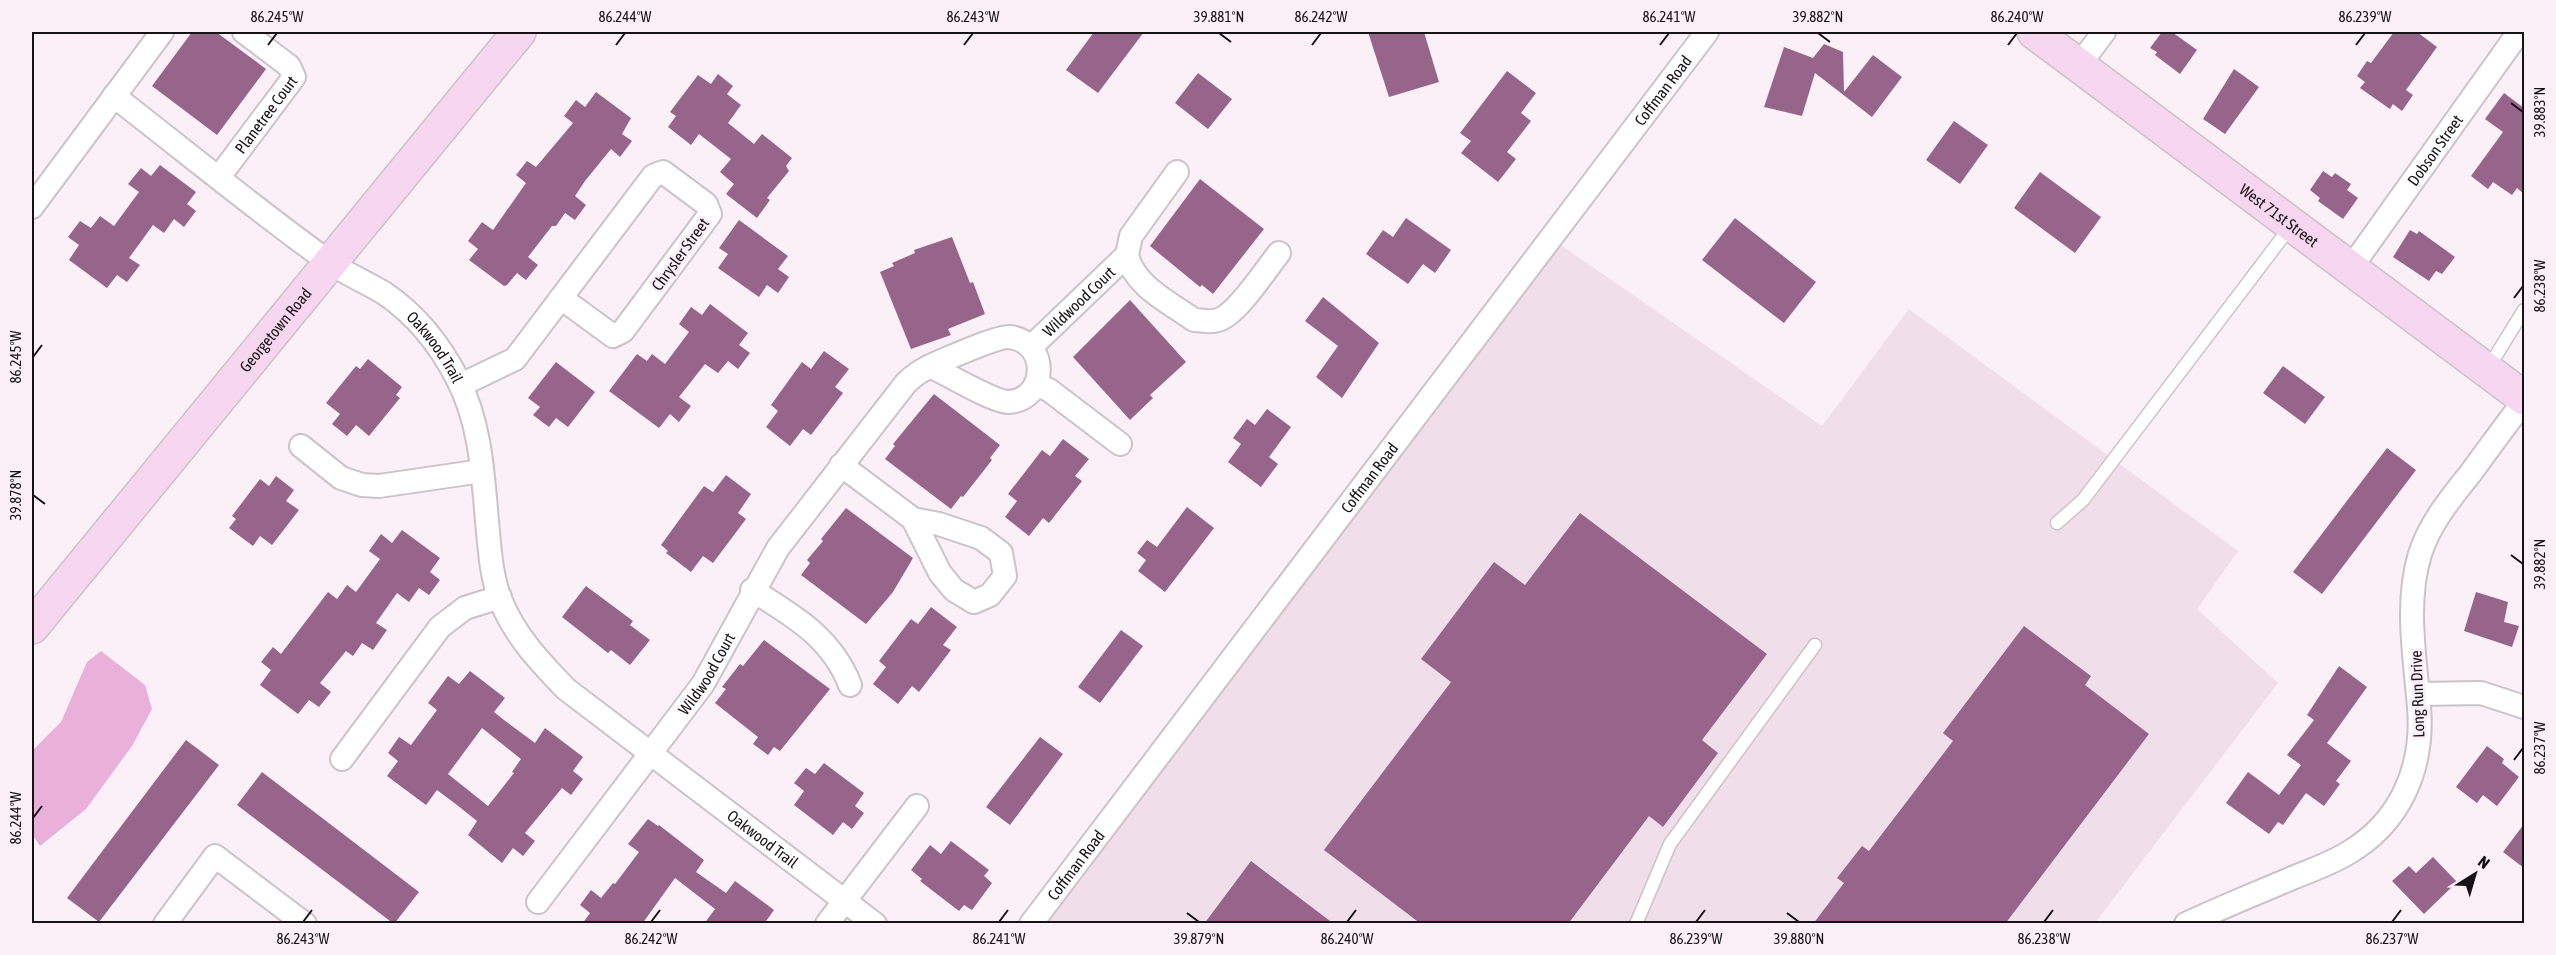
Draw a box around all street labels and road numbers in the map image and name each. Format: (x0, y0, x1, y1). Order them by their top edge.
street label: Coffman Road (1631, 52, 1695, 129)
street label: Planetree Court (231, 72, 301, 157)
street label: Dobson Street (2404, 111, 2466, 189)
street label: West 71st Street (2236, 180, 2322, 251)
street label: Chrysler Street (648, 214, 713, 294)
street label: Wildwood Court (1039, 262, 1119, 340)
street label: Georgetown Road (236, 284, 315, 375)
street label: Oakwood Trail (403, 308, 467, 386)
street label: Coffman Road (1337, 439, 1401, 516)
street label: Wildwood Court (674, 629, 739, 718)
street label: Long Run Drive (2406, 650, 2429, 738)
street label: Oakwood Trail (724, 806, 802, 872)
street label: Coffman Road (1043, 827, 1108, 904)

